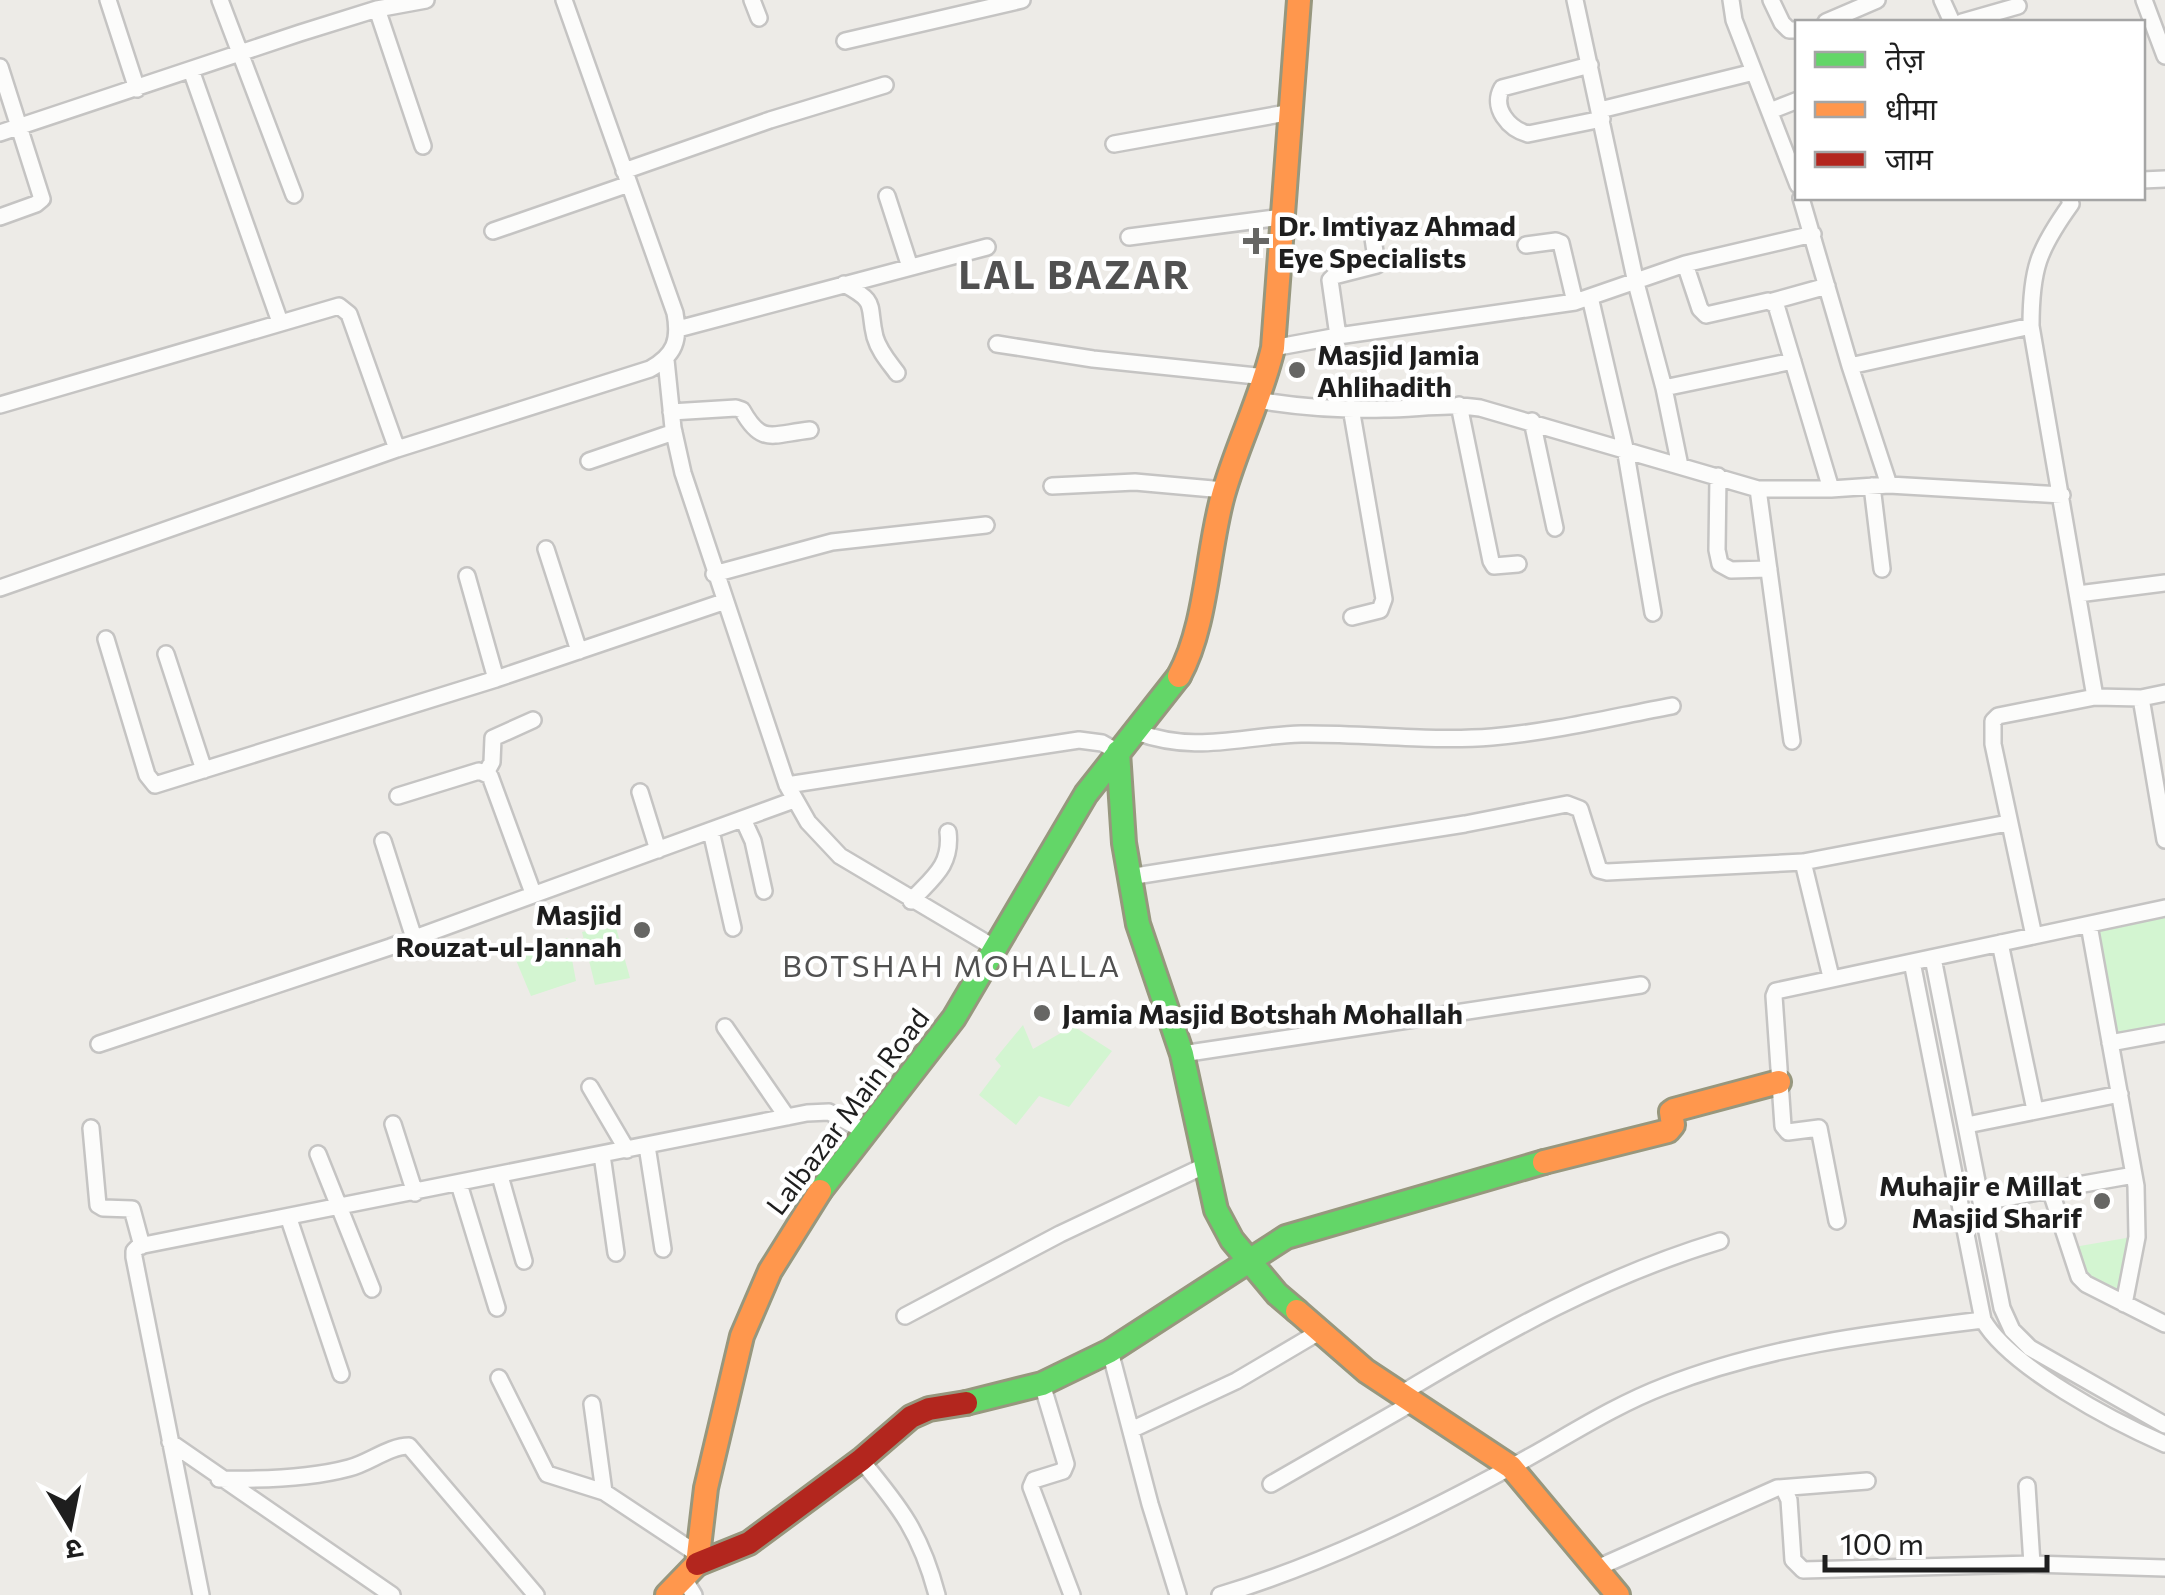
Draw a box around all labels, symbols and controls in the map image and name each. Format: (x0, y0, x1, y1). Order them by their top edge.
legend (1795, 20, 2145, 200)
text: तेज़ (1885, 39, 1925, 76)
text: धीमा (1885, 89, 1938, 126)
text: जाम (1885, 139, 1934, 176)
place label: Dr. Imtiyaz Ahmad Eye Specialists (1278, 208, 1516, 274)
marker: Dr. Imtiyaz Ahmad Eye Specialists (1243, 228, 1269, 254)
district label: LAL BAZAR (958, 250, 1192, 297)
place label: Masjid Jamia Ahlihadith (1317, 337, 1479, 403)
marker: Masjid Jamia Ahlihadith (1286, 359, 1308, 381)
place label: Masjid Rouzat-ul-Jannah (395, 897, 622, 963)
marker: Masjid Rouzat-ul-Jannah (631, 919, 653, 941)
district label: BOTSHAH MOHALLA (782, 946, 1122, 983)
place label: Jamia Masjid Botshah Mohallah (1062, 996, 1463, 1030)
street label: Lalbazar Main Road (758, 1001, 936, 1221)
marker: Jamia Masjid Botshah Mohallah (1031, 1002, 1053, 1024)
place label: Muhajir e Millat Masjid Sharif (1879, 1168, 2083, 1234)
marker: Muhajir e Millat Masjid Sharif (2091, 1190, 2113, 1212)
north arrow (20, 1475, 120, 1575)
scale bar (1825, 1510, 2048, 1572)
text: 100 m (1840, 1524, 1924, 1561)
text: उ (63, 1532, 86, 1569)

